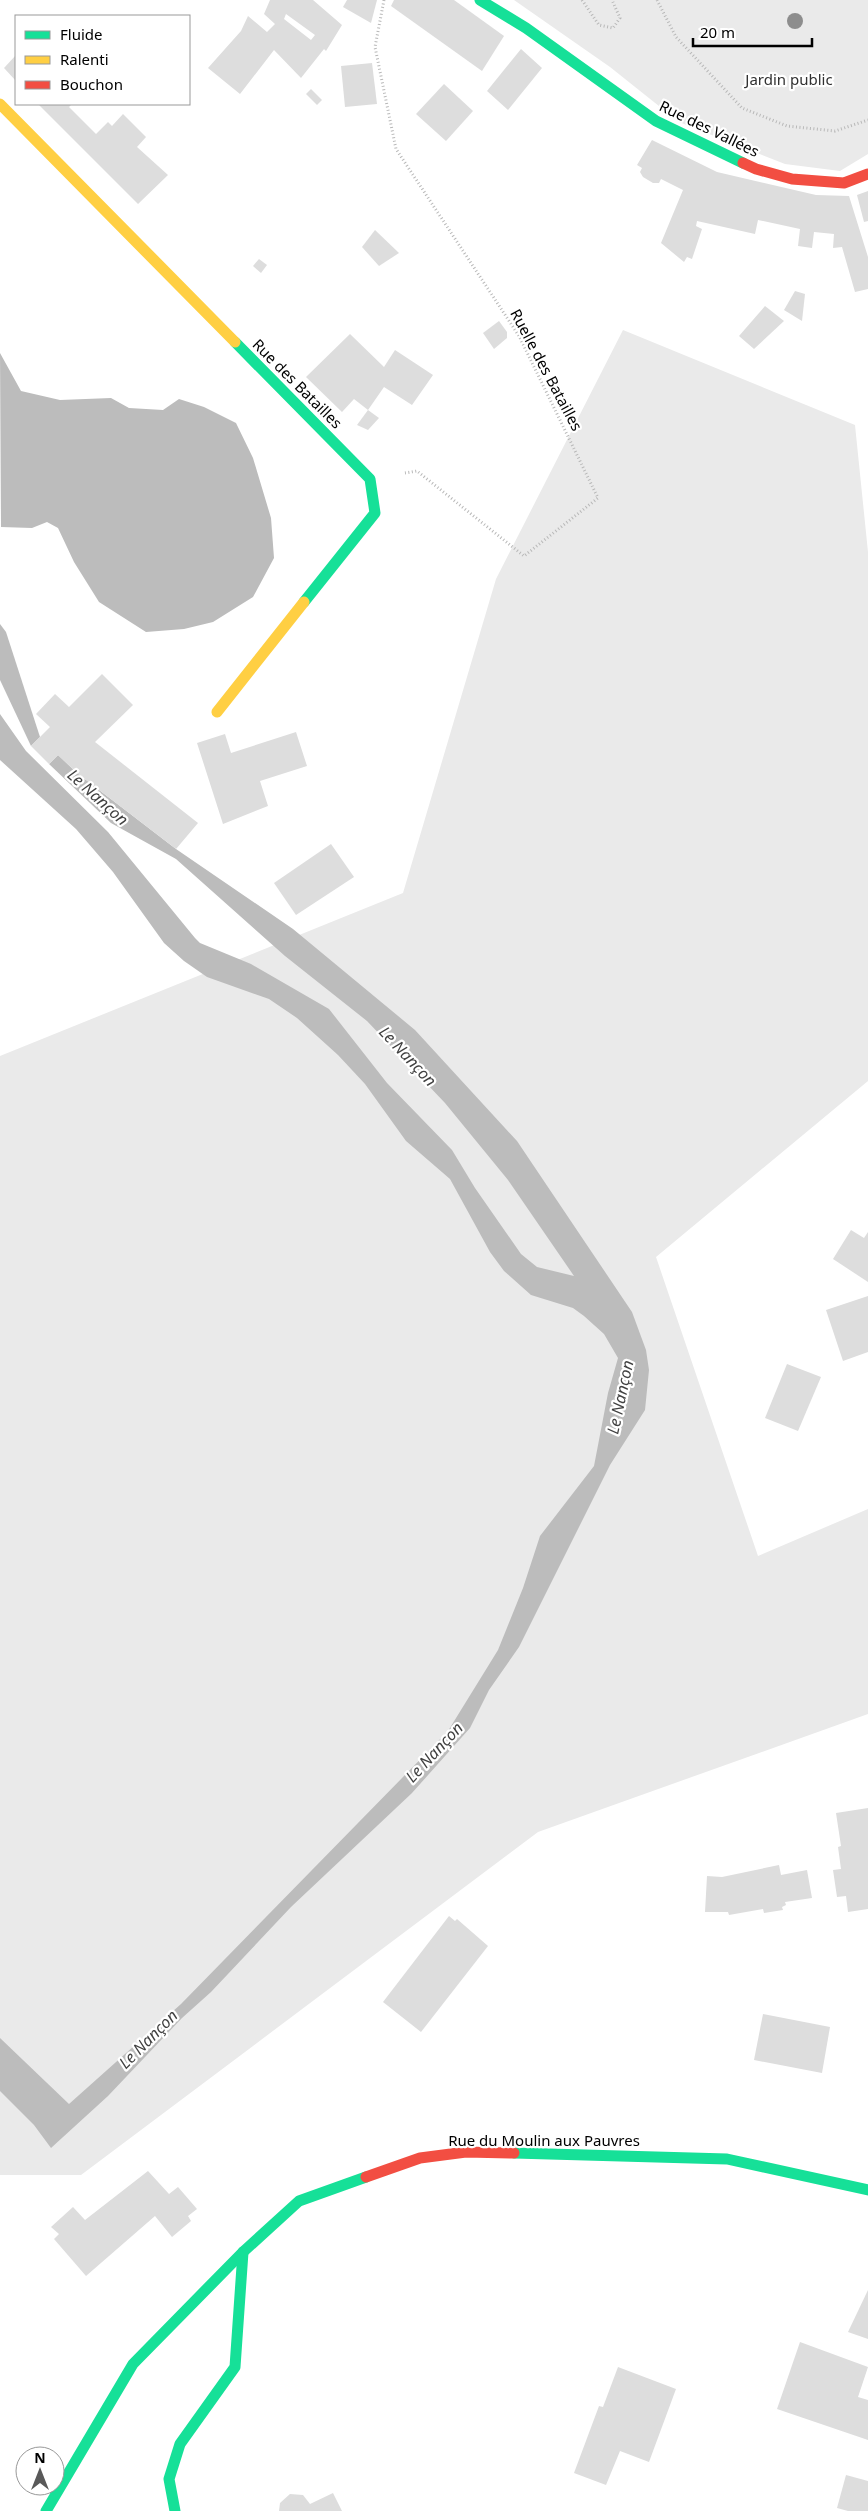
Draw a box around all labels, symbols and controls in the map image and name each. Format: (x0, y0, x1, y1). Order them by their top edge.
legend (15, 15, 190, 105)
scale bar (693, 15, 812, 47)
text: 20 m (700, 22, 735, 42)
text: Fluide (60, 24, 102, 44)
text: Ralenti (60, 49, 109, 69)
park label: Jardin public (743, 69, 833, 89)
text: Bouchon (60, 74, 123, 94)
street label: Rue des Vallées (656, 95, 763, 161)
street label: Ruelle des Batailles (506, 305, 587, 434)
street label: Rue des Batailles (249, 334, 347, 432)
water label: Le Nançon (63, 764, 133, 830)
water label: Le Nançon (374, 1021, 442, 1091)
water label: Le Nançon (601, 1358, 639, 1436)
water label: Le Nançon (400, 1717, 468, 1787)
water label: Le Nançon (114, 2005, 182, 2073)
street label: Rue du Moulin aux Pauvres (448, 2130, 640, 2150)
north arrow (15, 2446, 65, 2496)
text: N (34, 2448, 46, 2467)

